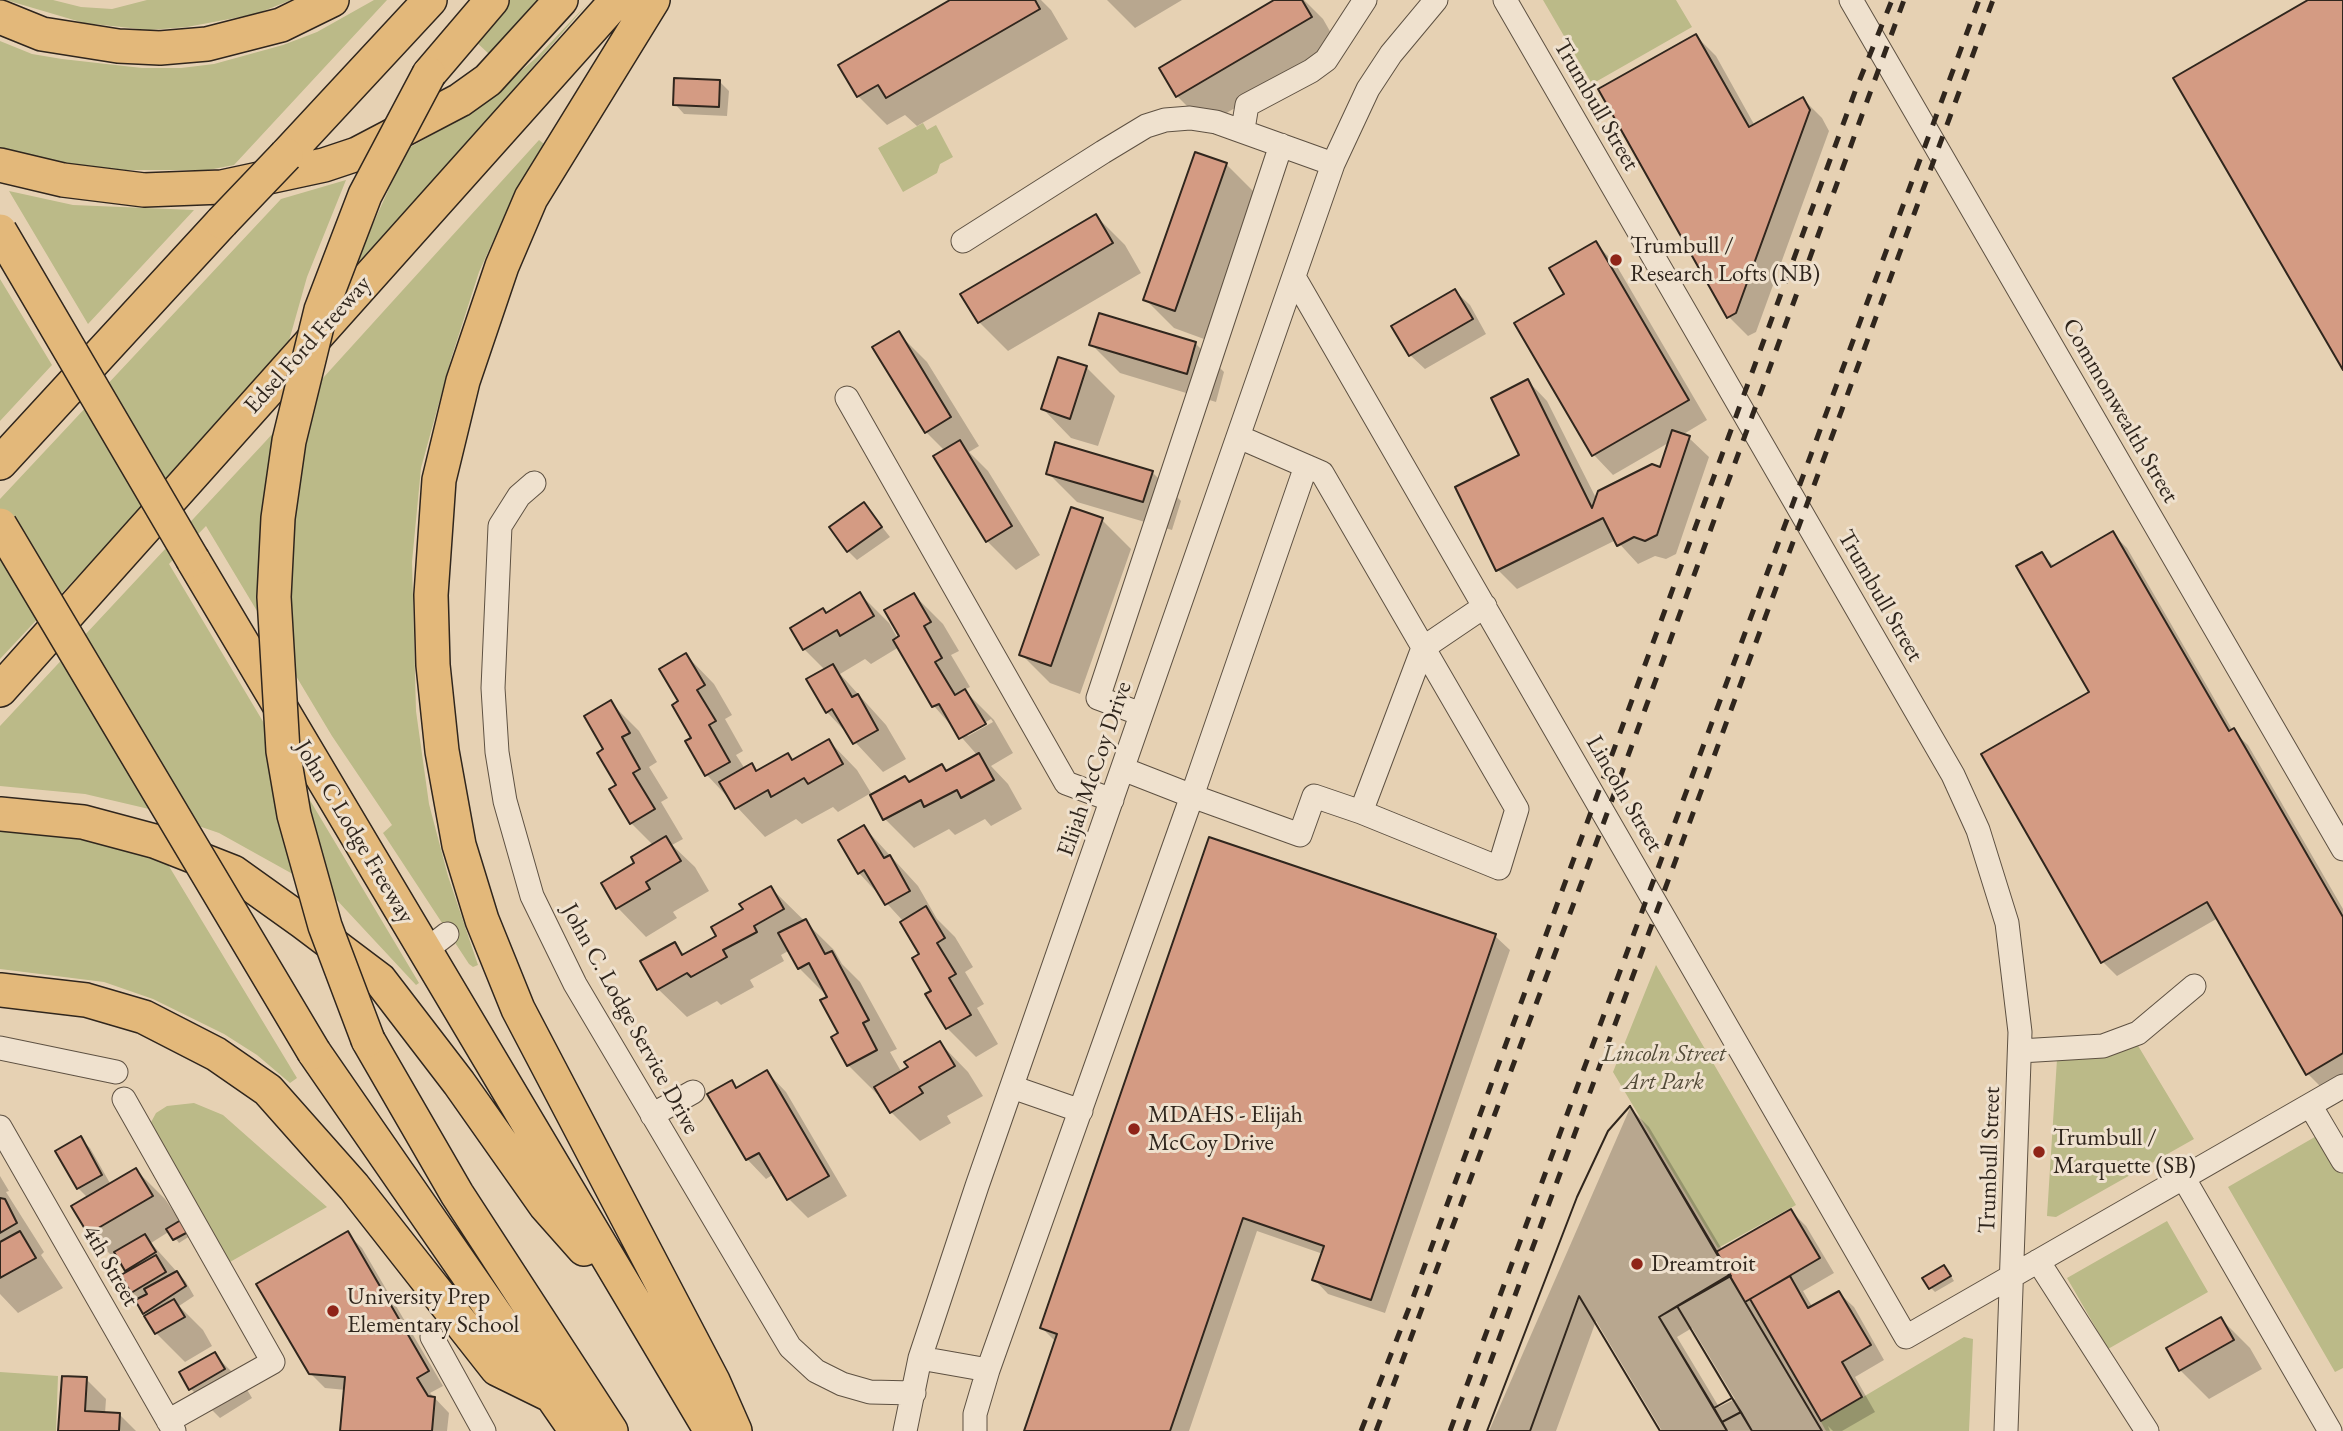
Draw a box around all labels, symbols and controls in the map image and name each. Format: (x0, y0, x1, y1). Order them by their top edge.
street label: Trumbull Street (1547, 34, 1645, 176)
place label: Trumbull / Research Lofts (NB) (1630, 232, 1820, 288)
marker: Trumbull / Research Lofts (NB) (1608, 252, 1624, 268)
street label: Edsel Ford Freeway (238, 270, 378, 420)
street label: Commonwealth Street (2055, 314, 2185, 508)
street label: Trumbull Street (1831, 525, 1929, 667)
street label: Elijah McCoy Drive (1052, 678, 1138, 860)
street label: Lincoln Street (1579, 731, 1669, 857)
street label: John C Lodge Freeway (288, 735, 420, 929)
street label: John C. Lodge Service Drive (555, 899, 705, 1139)
park label: Lincoln Street Art Park (1602, 1040, 1726, 1096)
street label: Trumbull Street (1973, 1086, 2007, 1234)
place label: MDAHS - Elijah McCoy Drive (1148, 1101, 1303, 1157)
marker: MDAHS - Elijah McCoy Drive (1126, 1121, 1142, 1137)
place label: Trumbull / Marquette (SB) (2053, 1124, 2196, 1180)
marker: Trumbull / Marquette (SB) (2031, 1144, 2047, 1160)
street label: 4th Street (75, 1220, 145, 1312)
place label: Dreamtroit (1651, 1250, 1756, 1278)
marker: Dreamtroit (1629, 1256, 1645, 1272)
place label: University Prep Elementary School (347, 1283, 519, 1339)
marker: University Prep Elementary School (325, 1303, 341, 1319)

